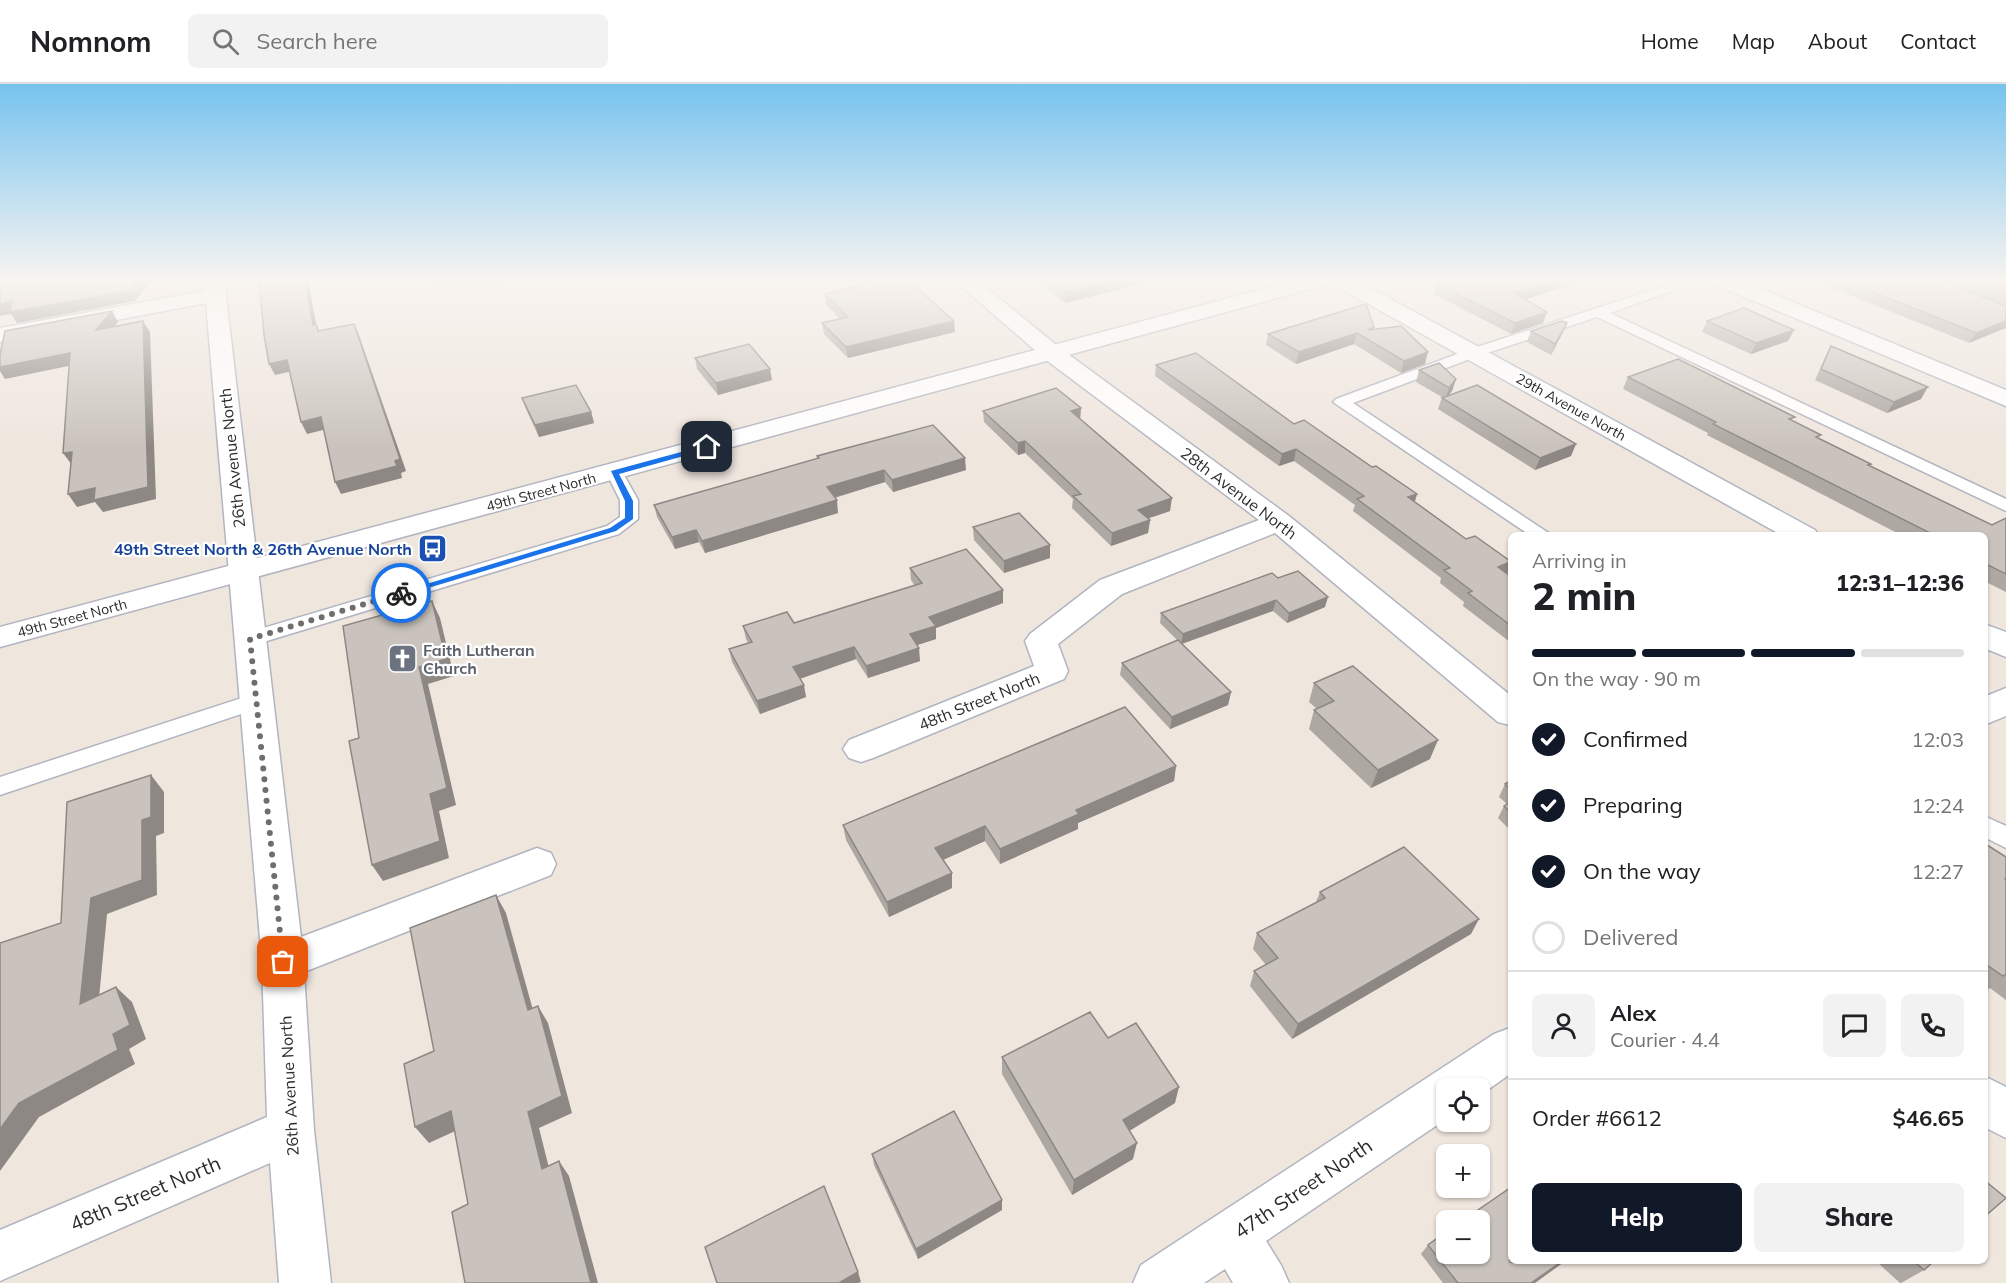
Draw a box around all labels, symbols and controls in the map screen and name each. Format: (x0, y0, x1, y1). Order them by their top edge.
search box (188, 14, 608, 68)
text: Nomnom (30, 24, 152, 59)
icon: search (209, 25, 242, 58)
text: Search here (257, 27, 377, 55)
text: Home (1641, 28, 1699, 54)
text: Map (1732, 28, 1775, 54)
text: About (1808, 28, 1867, 54)
text: Contact (1900, 28, 1976, 54)
street label: 29th Avenue North (1513, 369, 1629, 445)
street label: 26th Avenue North (215, 387, 249, 529)
pin (681, 421, 732, 472)
icon: home (690, 430, 723, 463)
street label: 28th Avenue North (1177, 443, 1301, 543)
street label: 49th Street North (484, 469, 598, 515)
bus stop icon: 49th Street North & 26th Avenue North (417, 533, 449, 565)
place label: 49th Street North & 26th Avenue North (114, 539, 412, 559)
text: Arriving in (1532, 548, 1627, 573)
courier (371, 563, 431, 623)
text: 12:31–12:36 (1836, 569, 1964, 597)
text: 2 min (1532, 571, 1637, 620)
icon: bike (385, 577, 418, 610)
street label: 49th Street North (15, 595, 129, 641)
place label: Faith Lutheran Church (423, 640, 535, 678)
church icon: Faith Lutheran Church (386, 643, 418, 675)
text: On the way · 90 m (1532, 666, 1701, 691)
street label: 48th Street North (915, 668, 1043, 734)
icon: check (1532, 723, 1565, 756)
text: Confirmed (1583, 725, 1688, 753)
text: 12:03 (1911, 727, 1964, 752)
icon: check (1532, 789, 1565, 822)
text: Preparing (1583, 791, 1683, 819)
text: 12:24 (1911, 793, 1964, 818)
icon: check (1532, 855, 1565, 888)
text: On the way (1583, 857, 1701, 885)
text: 12:27 (1911, 859, 1964, 884)
text: Delivered (1583, 923, 1678, 951)
pin (257, 936, 308, 987)
icon: bag (266, 945, 299, 978)
button: person (1532, 994, 1595, 1057)
button: chat (1823, 994, 1886, 1057)
button: phone (1901, 994, 1964, 1057)
text: Alex (1610, 999, 1656, 1027)
street label: 26th Avenue North (275, 1015, 303, 1157)
text: Courier · 4.4 (1610, 1027, 1720, 1052)
map controls (1436, 1078, 1490, 1264)
button: locate (1436, 1078, 1490, 1132)
text: Order #6612 (1532, 1104, 1662, 1132)
text: $46.65 (1893, 1104, 1964, 1132)
street label: 47th Street North (1229, 1133, 1377, 1243)
button: + (1436, 1144, 1490, 1198)
street label: 48th Street North (66, 1150, 224, 1236)
button: Help (1532, 1183, 1742, 1252)
button: Share (1754, 1183, 1964, 1252)
button: − (1436, 1210, 1490, 1264)

